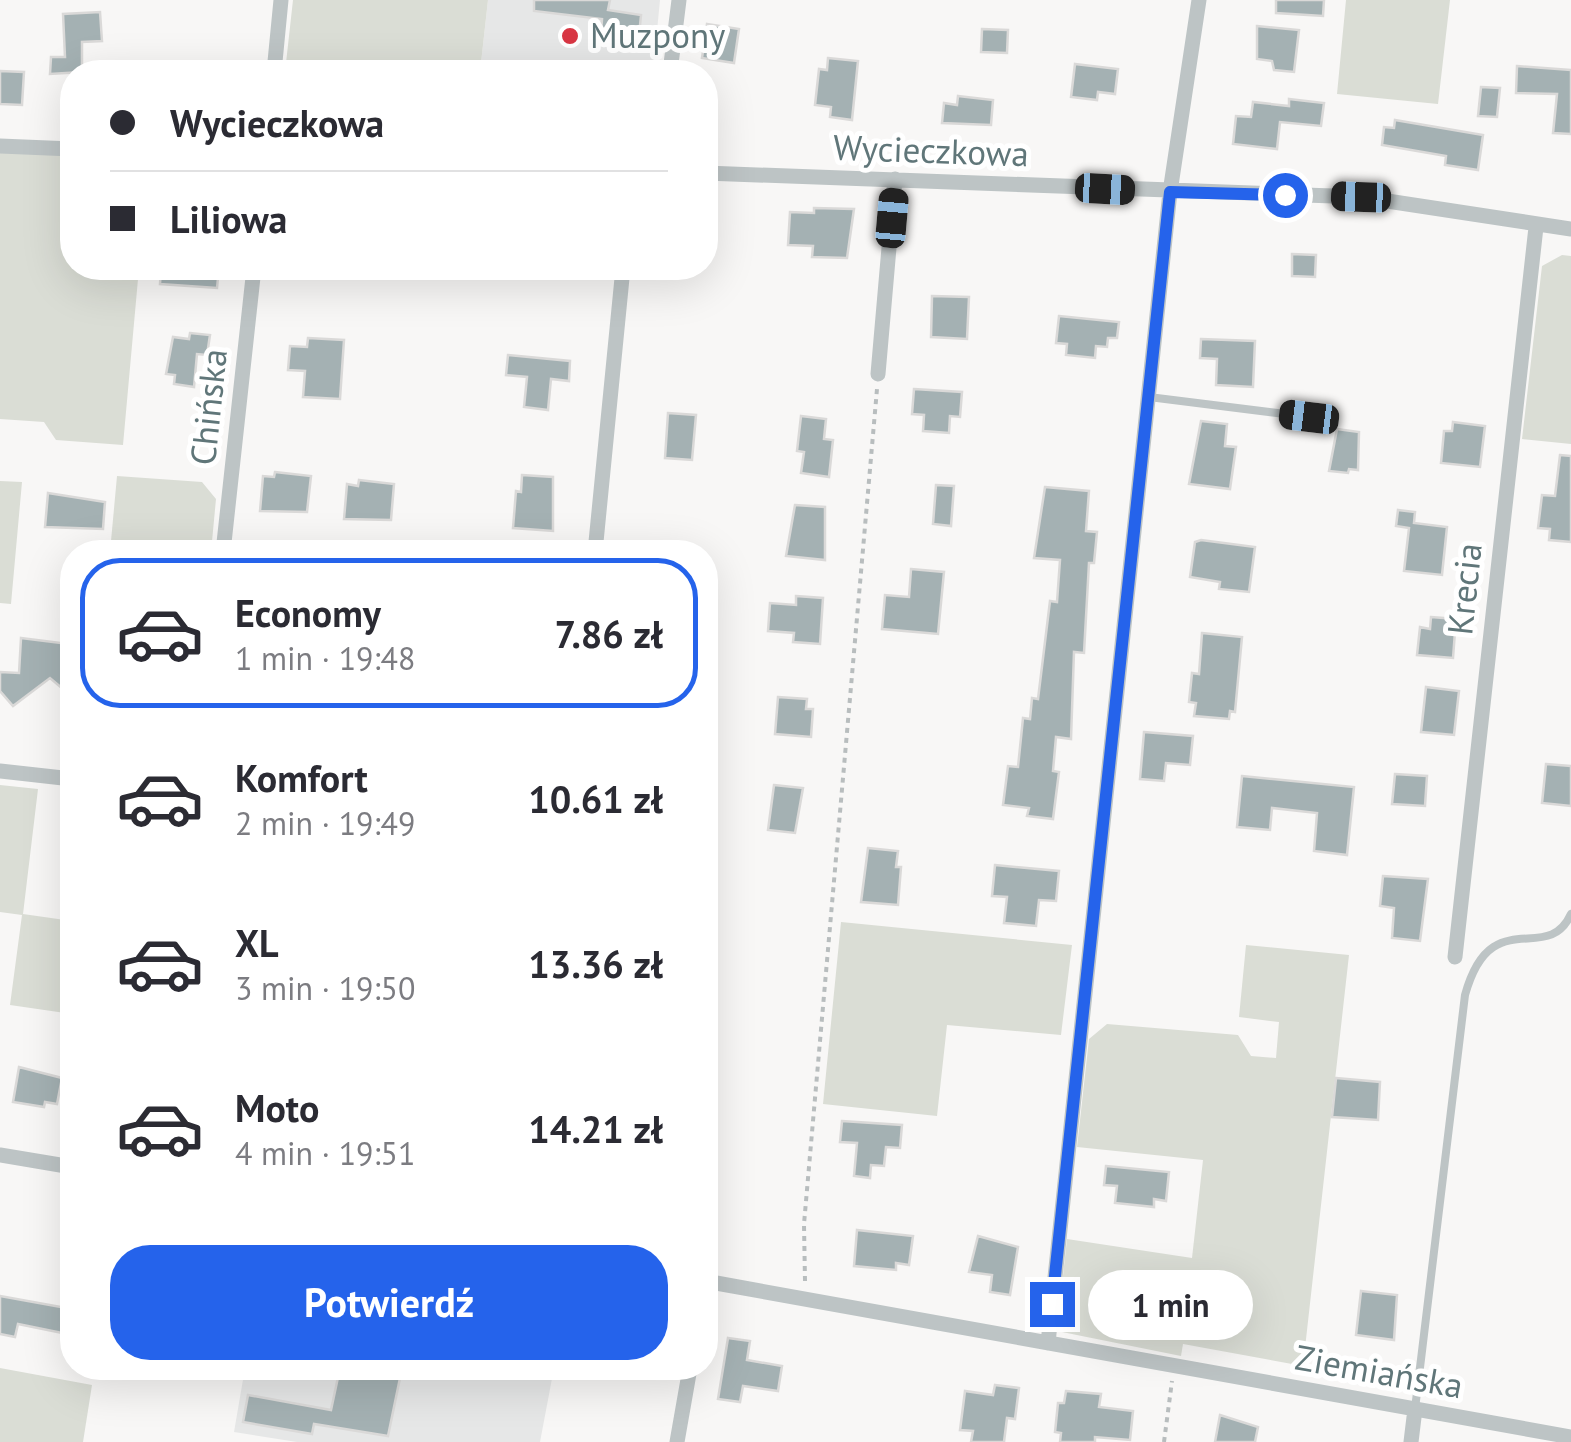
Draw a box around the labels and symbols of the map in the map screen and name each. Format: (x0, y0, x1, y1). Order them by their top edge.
place label: Muzpony (590, 12, 725, 58)
marker: Muzpony (559, 25, 581, 47)
street label: Wycieczkowa (832, 124, 1030, 176)
car (1074, 172, 1136, 206)
route start (1263, 173, 1308, 218)
car (1330, 181, 1392, 213)
car (874, 187, 910, 249)
street label: Chińska (179, 347, 237, 467)
car (1277, 398, 1341, 436)
street label: Krecia (1436, 541, 1492, 637)
callout: 1 min (1087, 1269, 1252, 1339)
route end (1030, 1282, 1075, 1327)
street label: Ziemiańska (1292, 1334, 1467, 1408)

